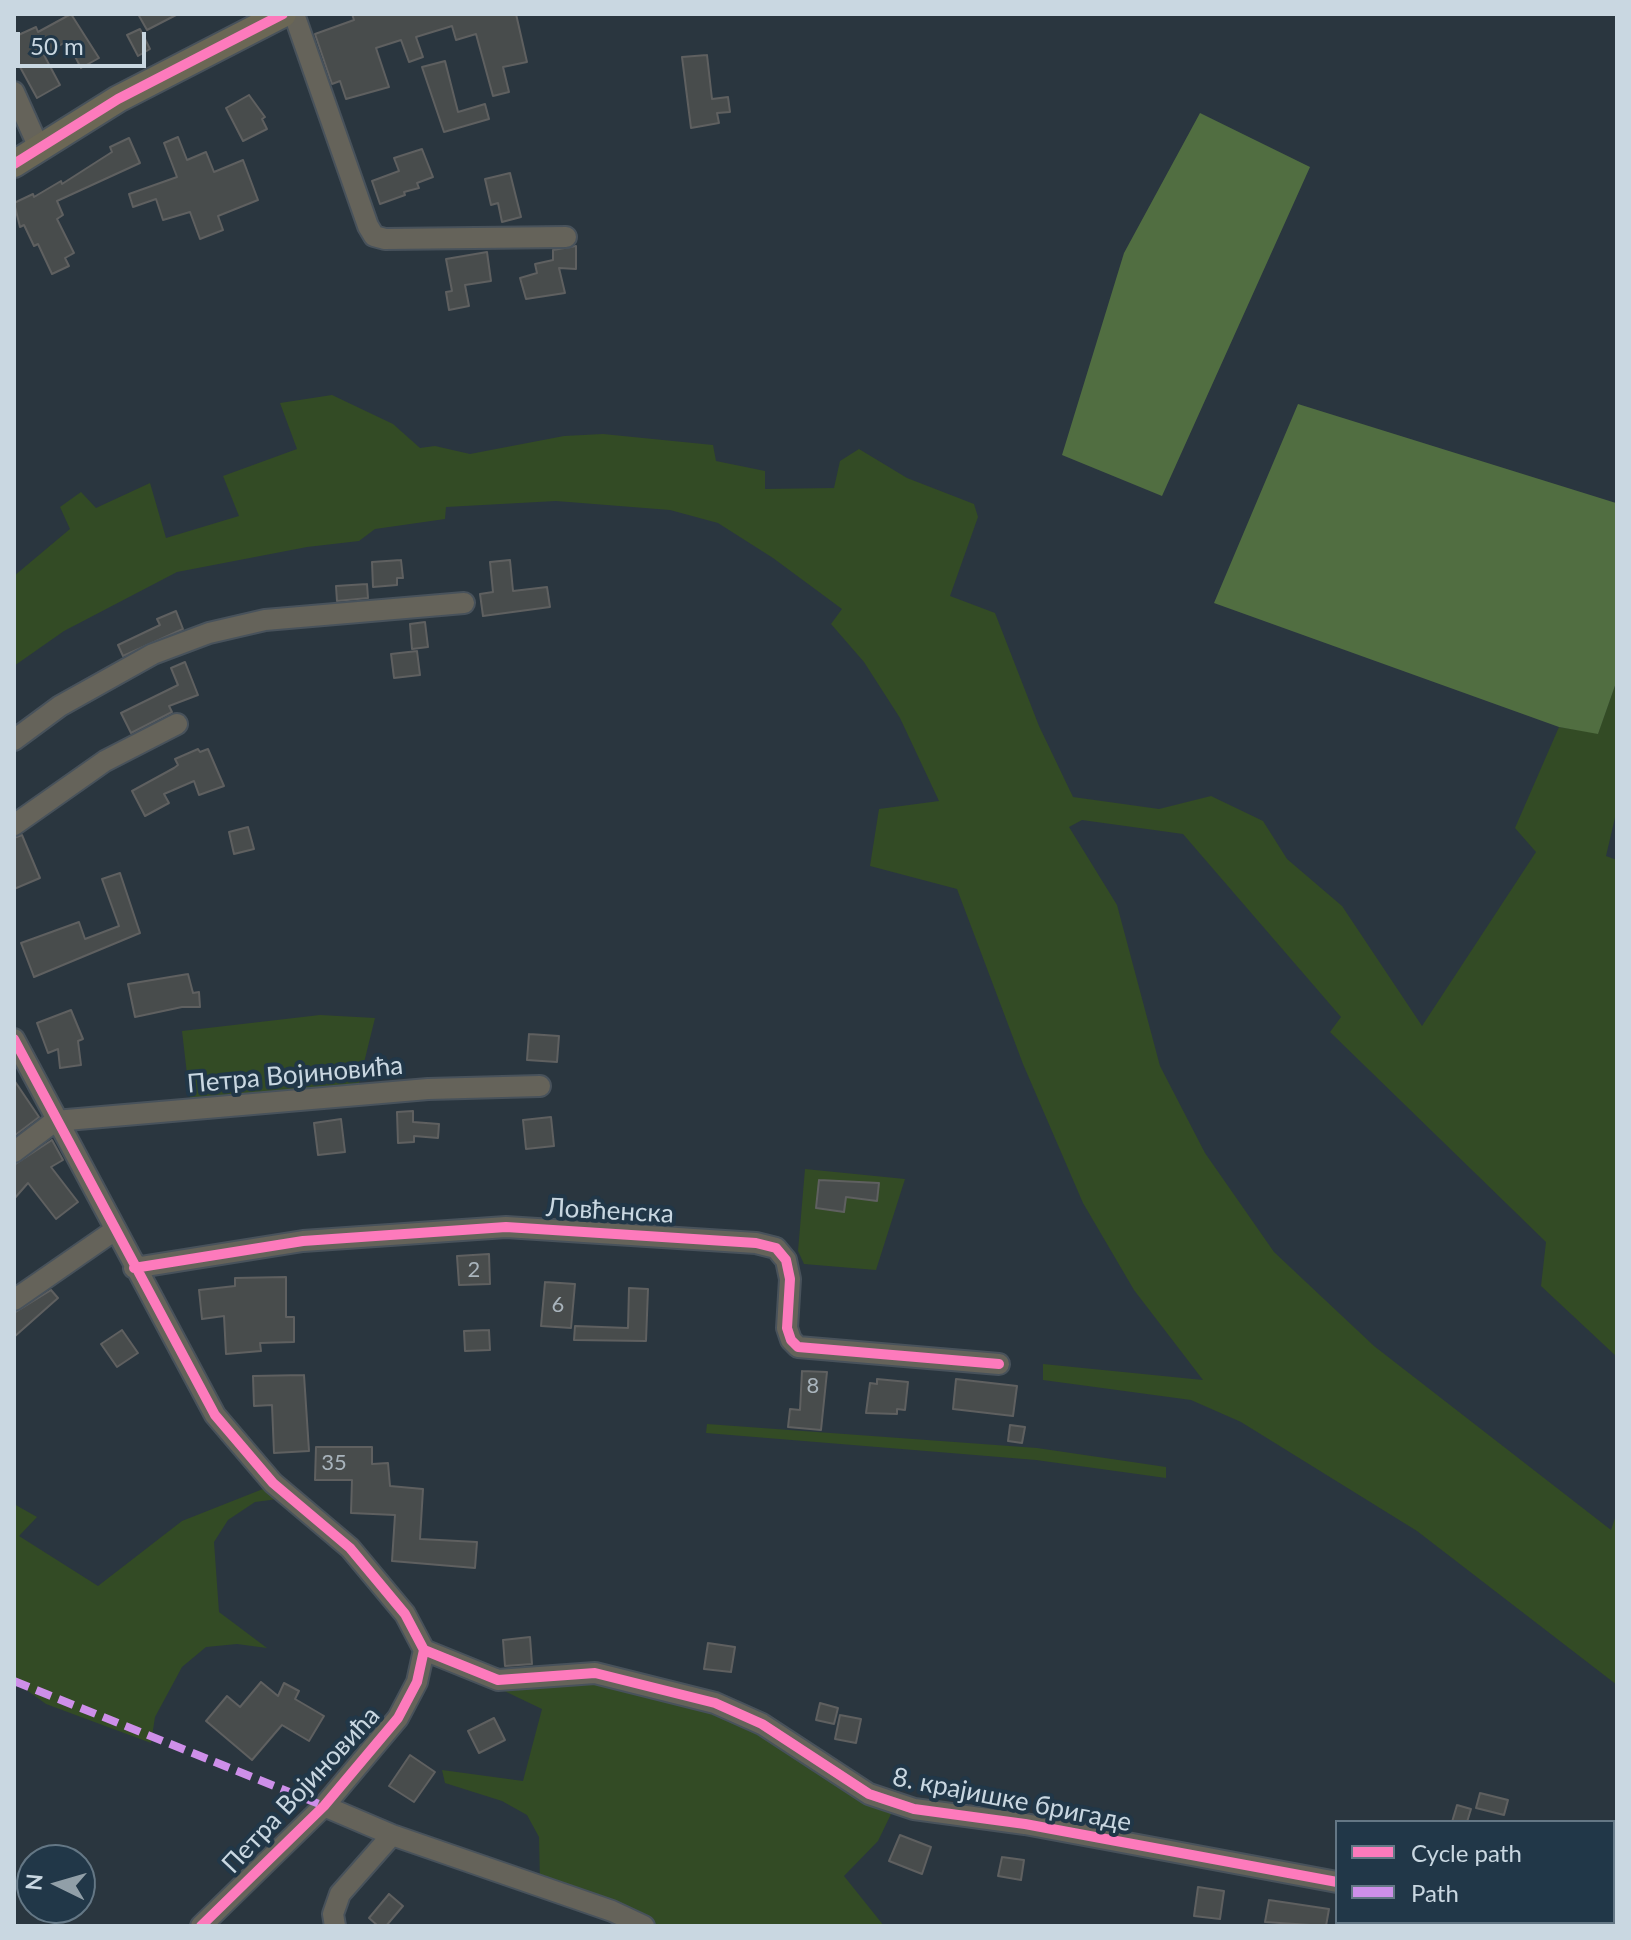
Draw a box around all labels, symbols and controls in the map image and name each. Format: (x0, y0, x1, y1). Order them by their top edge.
scale bar (20, 16, 150, 66)
text: 50 m (30, 31, 84, 60)
street label: Петра Војиновића (186, 1050, 404, 1100)
street label: Ловћенска (545, 1192, 675, 1230)
house number: 2 (468, 1257, 480, 1283)
house number: 6 (552, 1292, 564, 1318)
house number: 8 (807, 1373, 819, 1399)
house number: 35 (321, 1450, 347, 1476)
street label: Петра Војиновића (216, 1700, 386, 1880)
street label: 8. крајишке бригаде (890, 1762, 1134, 1838)
legend (1335, 1820, 1615, 1924)
text: Cycle path (1411, 1838, 1522, 1867)
north arrow (16, 1844, 96, 1924)
text: N (19, 1872, 48, 1892)
text: Path (1411, 1878, 1459, 1907)

